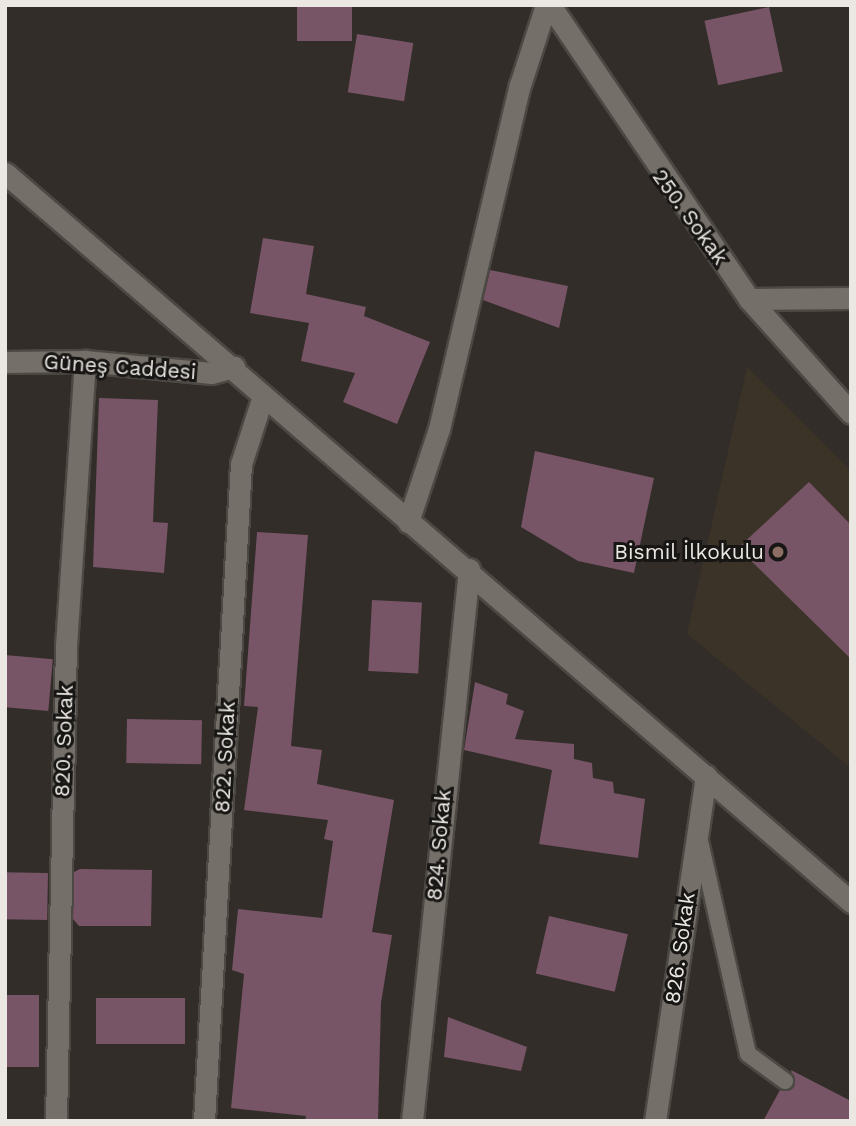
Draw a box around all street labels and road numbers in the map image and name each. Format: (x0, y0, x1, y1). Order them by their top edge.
street label: 250. Sokak (647, 165, 733, 269)
street label: Güneş Caddesi (43, 349, 197, 385)
street label: 820. Sokak (49, 685, 79, 797)
street label: 822. Sokak (209, 701, 241, 813)
street label: 824. Sokak (422, 788, 456, 902)
street label: 826. Sokak (660, 891, 700, 1005)

